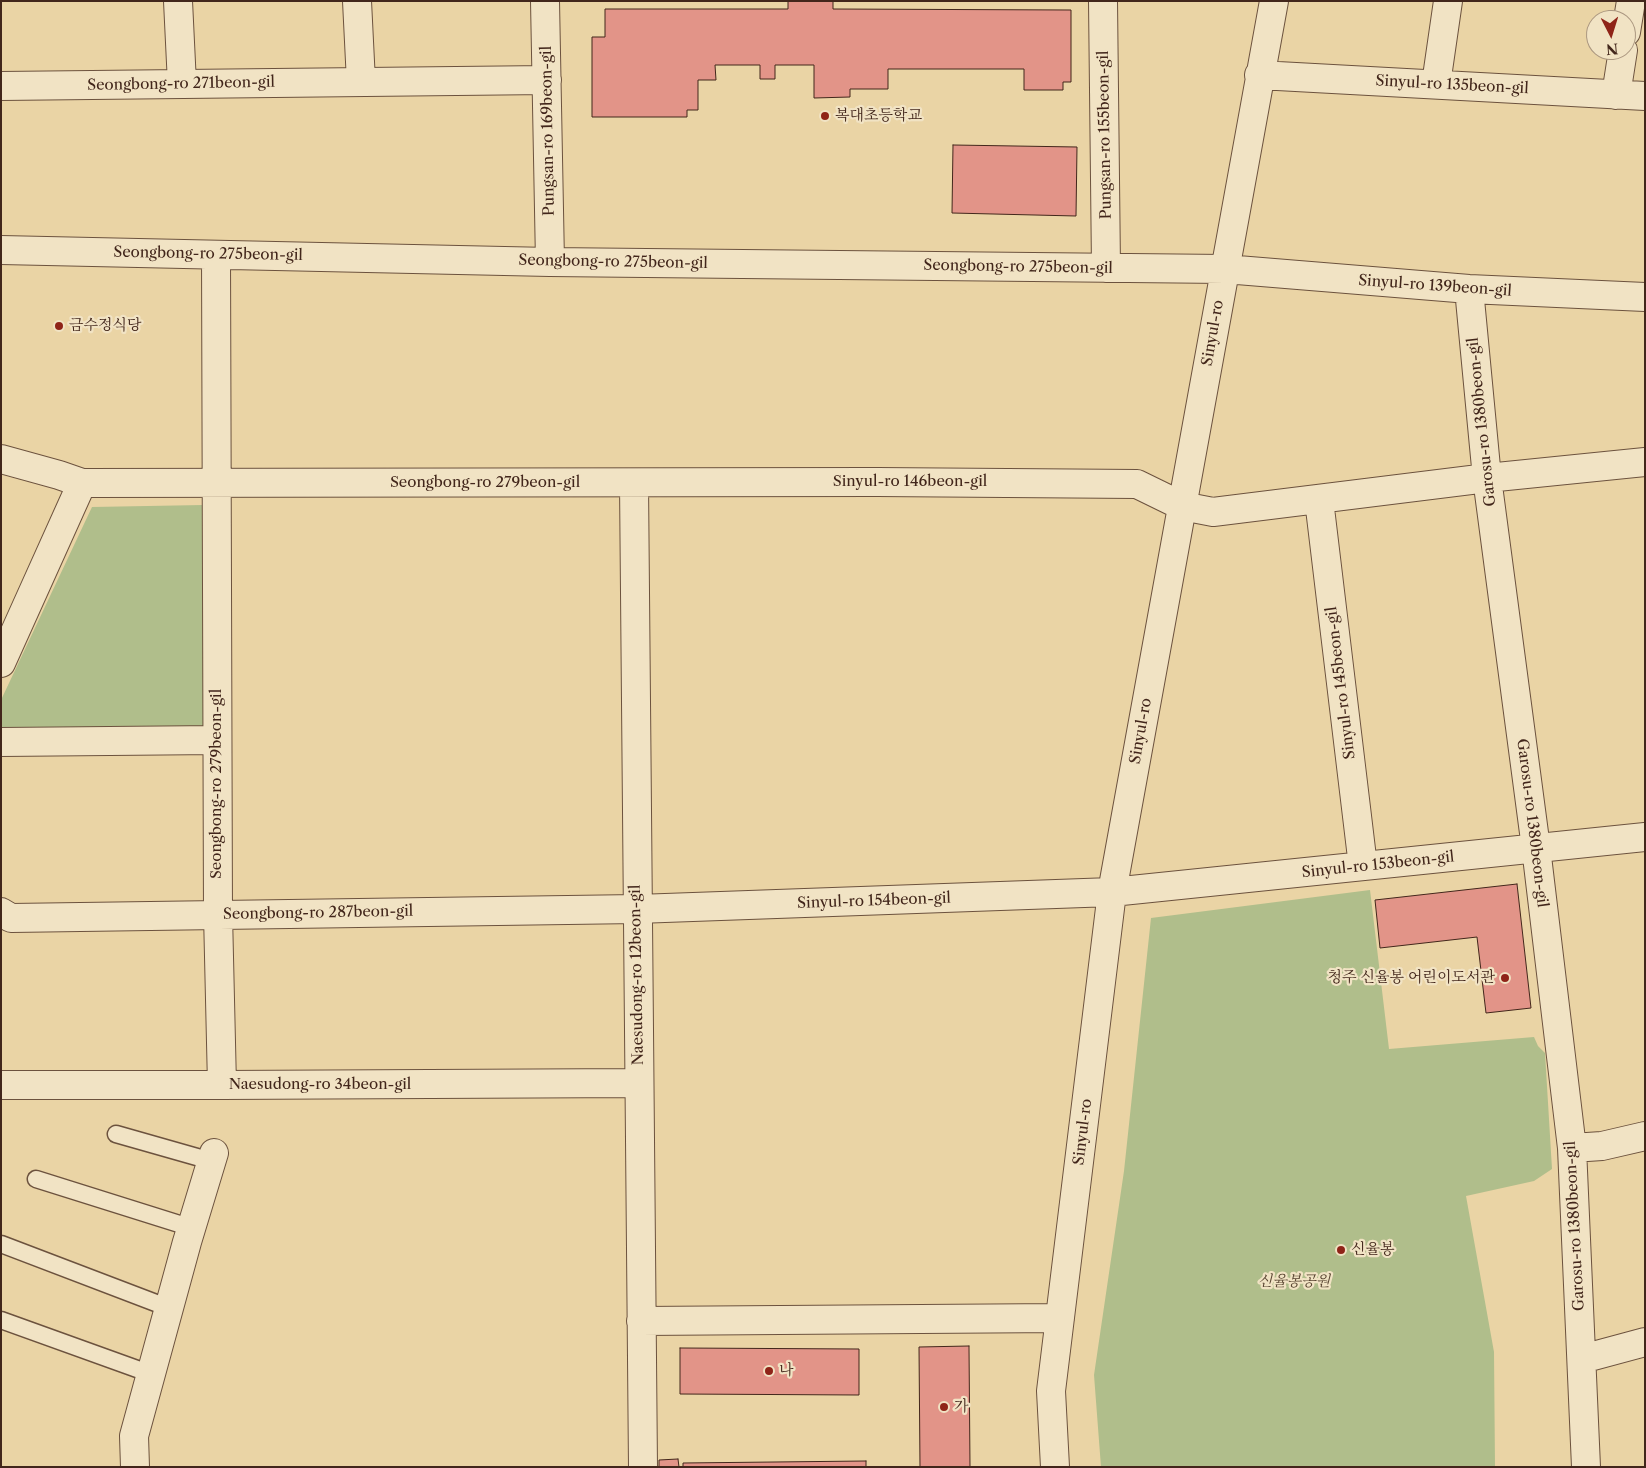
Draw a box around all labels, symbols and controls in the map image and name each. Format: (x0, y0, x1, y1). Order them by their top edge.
north arrow (1586, 10, 1636, 60)
text: N (1605, 39, 1619, 58)
street label: Pungsan-ro 169beon-gil (538, 46, 558, 216)
street label: Pungsan-ro 155beon-gil (1095, 50, 1115, 220)
street label: Sinyul-ro 135beon-gil (1375, 72, 1529, 98)
street label: Seongbong-ro 271beon-gil (87, 73, 275, 95)
place label: 복대초등학교 (835, 107, 922, 125)
marker: 복대초등학교 (819, 110, 831, 122)
street label: Seongbong-ro 275beon-gil (113, 243, 303, 265)
street label: Seongbong-ro 275beon-gil (518, 251, 708, 273)
street label: Seongbong-ro 275beon-gil (923, 256, 1113, 278)
street label: Sinyul-ro 139beon-gil (1358, 272, 1512, 300)
street label: Sinyul-ro (1198, 299, 1228, 367)
place label: 금수정식당 (69, 317, 141, 335)
marker: 금수정식당 (53, 320, 65, 332)
street label: Garosu-ro 1380beon-gil (1464, 336, 1500, 508)
street label: Sinyul-ro 146beon-gil (833, 473, 987, 491)
street label: Seongbong-ro 279beon-gil (390, 474, 580, 492)
street label: Sinyul-ro 145beon-gil (1323, 606, 1359, 760)
street label: Seongbong-ro 279beon-gil (208, 689, 226, 879)
street label: Sinyul-ro (1126, 697, 1156, 765)
street label: Garosu-ro 1380beon-gil (1513, 738, 1551, 908)
street label: Sinyul-ro 153beon-gil (1301, 848, 1455, 882)
street label: Naesudong-ro 12beon-gil (626, 885, 648, 1065)
street label: Sinyul-ro 154beon-gil (797, 889, 951, 913)
street label: Seongbong-ro 287beon-gil (223, 902, 413, 924)
place label: 청주 신율봉 어린이도서관 (1328, 969, 1495, 987)
marker: 청주 신율봉 어린이도서관 (1499, 972, 1511, 984)
street label: Naesudong-ro 34beon-gil (229, 1076, 411, 1094)
street label: Sinyul-ro (1070, 1098, 1096, 1166)
street label: Garosu-ro 1380beon-gil (1562, 1141, 1588, 1311)
place label: 신율봉 (1351, 1241, 1394, 1259)
marker: 신율봉 (1335, 1244, 1347, 1256)
park label: 신율봉공원 (1258, 1273, 1330, 1291)
place label: 나 (779, 1362, 793, 1380)
marker: 나 (763, 1365, 775, 1377)
place label: 가 (954, 1398, 968, 1416)
marker: 가 (938, 1401, 950, 1413)

